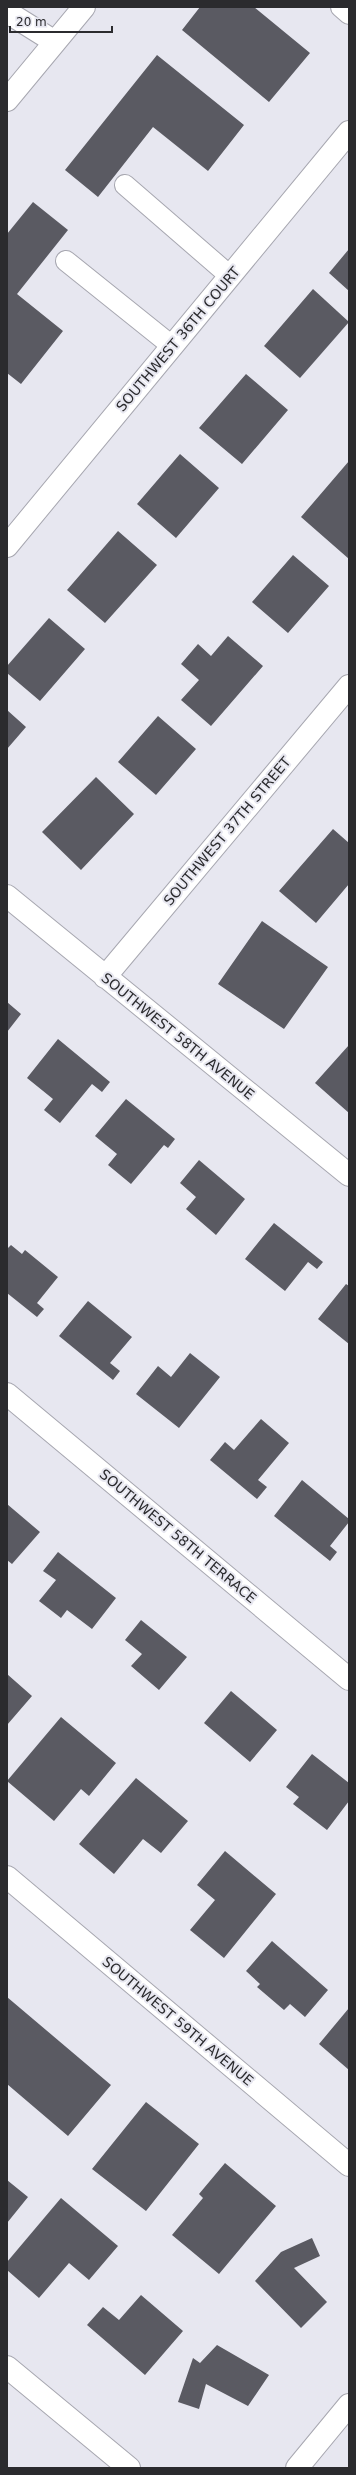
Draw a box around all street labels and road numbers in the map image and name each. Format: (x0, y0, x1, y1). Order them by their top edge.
street label: SOUTHWEST 36TH COURT (113, 263, 243, 414)
street label: SOUTHWEST 37TH STREET (160, 753, 294, 908)
street label: SOUTHWEST 58TH AVENUE (98, 969, 258, 1103)
street label: SOUTHWEST 58TH TERRACE (96, 1466, 260, 1606)
street label: SOUTHWEST 59TH AVENUE (99, 1953, 257, 2089)

